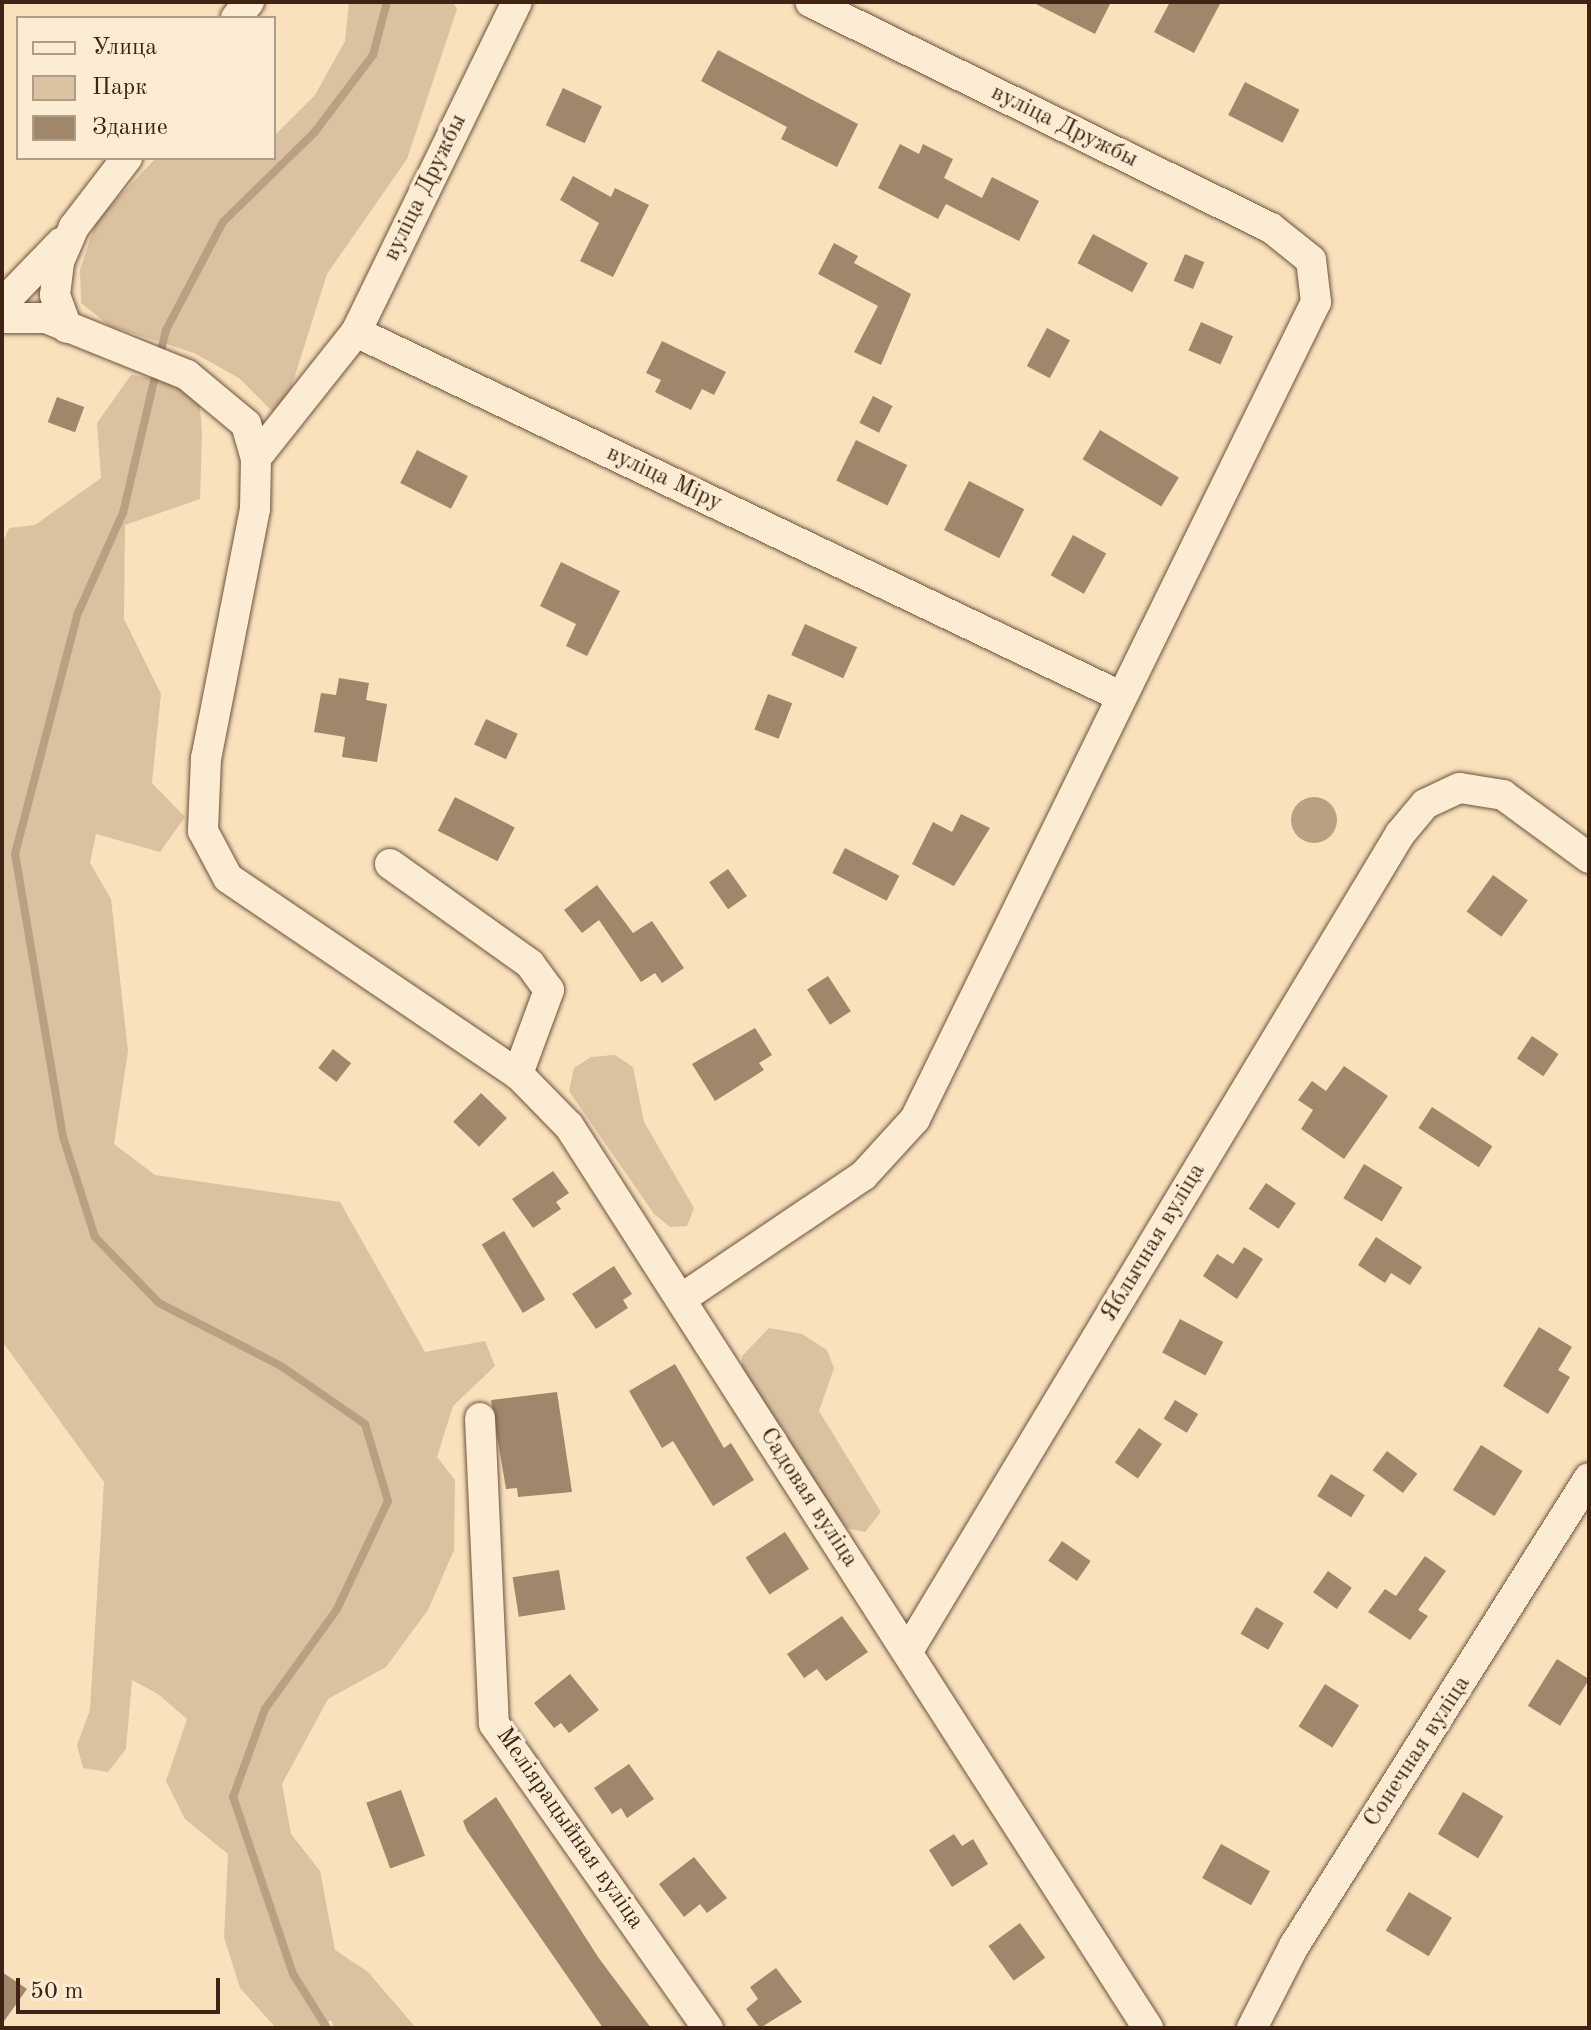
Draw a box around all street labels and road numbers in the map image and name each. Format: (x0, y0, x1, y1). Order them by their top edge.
street label: вуліца Дружбы (986, 79, 1142, 175)
street label: вуліца Дружбы (378, 110, 474, 266)
street label: вуліца Міру (602, 440, 726, 518)
street label: Яблычная вуліца (1095, 1159, 1213, 1327)
street label: Садовая вуліца (752, 1423, 864, 1573)
street label: Сонечная вуліца (1358, 1671, 1478, 1833)
street label: Меліярацыйная вуліца (489, 1723, 649, 1935)

